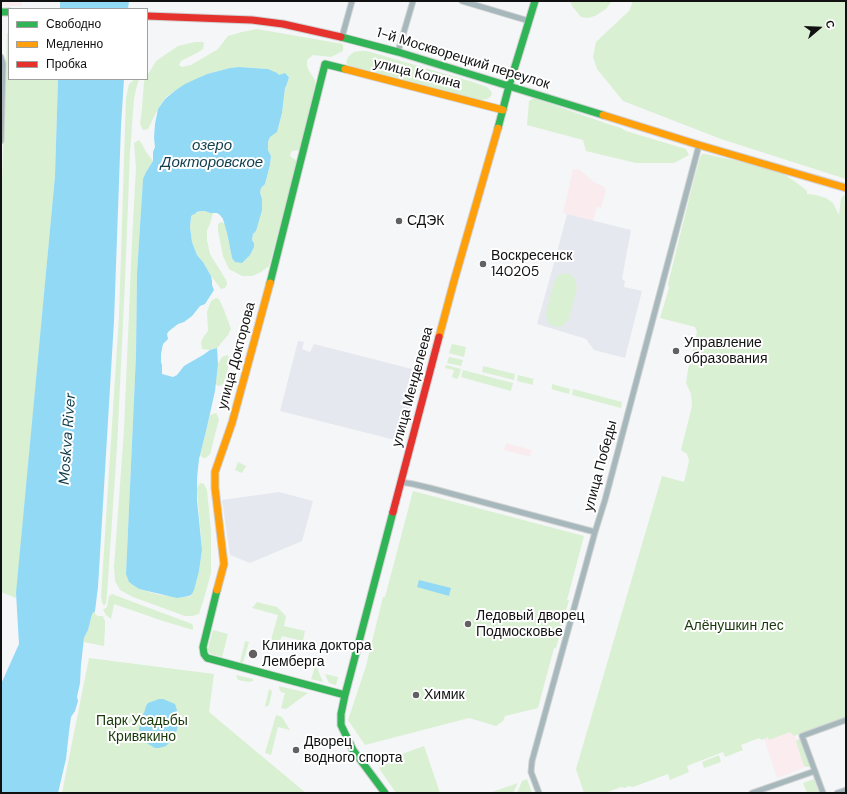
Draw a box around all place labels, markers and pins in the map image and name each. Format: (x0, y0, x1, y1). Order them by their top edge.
place label: СДЭК (407, 213, 445, 229)
marker: СДЭК (394, 216, 404, 226)
place label: Воскресенск 140205 (491, 248, 572, 280)
marker: Воскресенск 140205 (478, 259, 488, 269)
place label: Управление образования (684, 335, 767, 368)
marker: Управление образования (671, 346, 681, 356)
place label: Ледовый дворец Подмосковье (476, 608, 584, 640)
marker: Ледовый дворец Подмосковье (463, 619, 473, 629)
place label: Клиника доктора Лемберга (262, 638, 371, 670)
marker: Клиника доктора Лемберга (247, 648, 259, 660)
place label: Химик (424, 687, 465, 703)
marker: Химик (411, 690, 421, 700)
place label: Дворец водного спорта (304, 734, 403, 766)
marker: Дворец водного спорта (291, 745, 301, 755)

